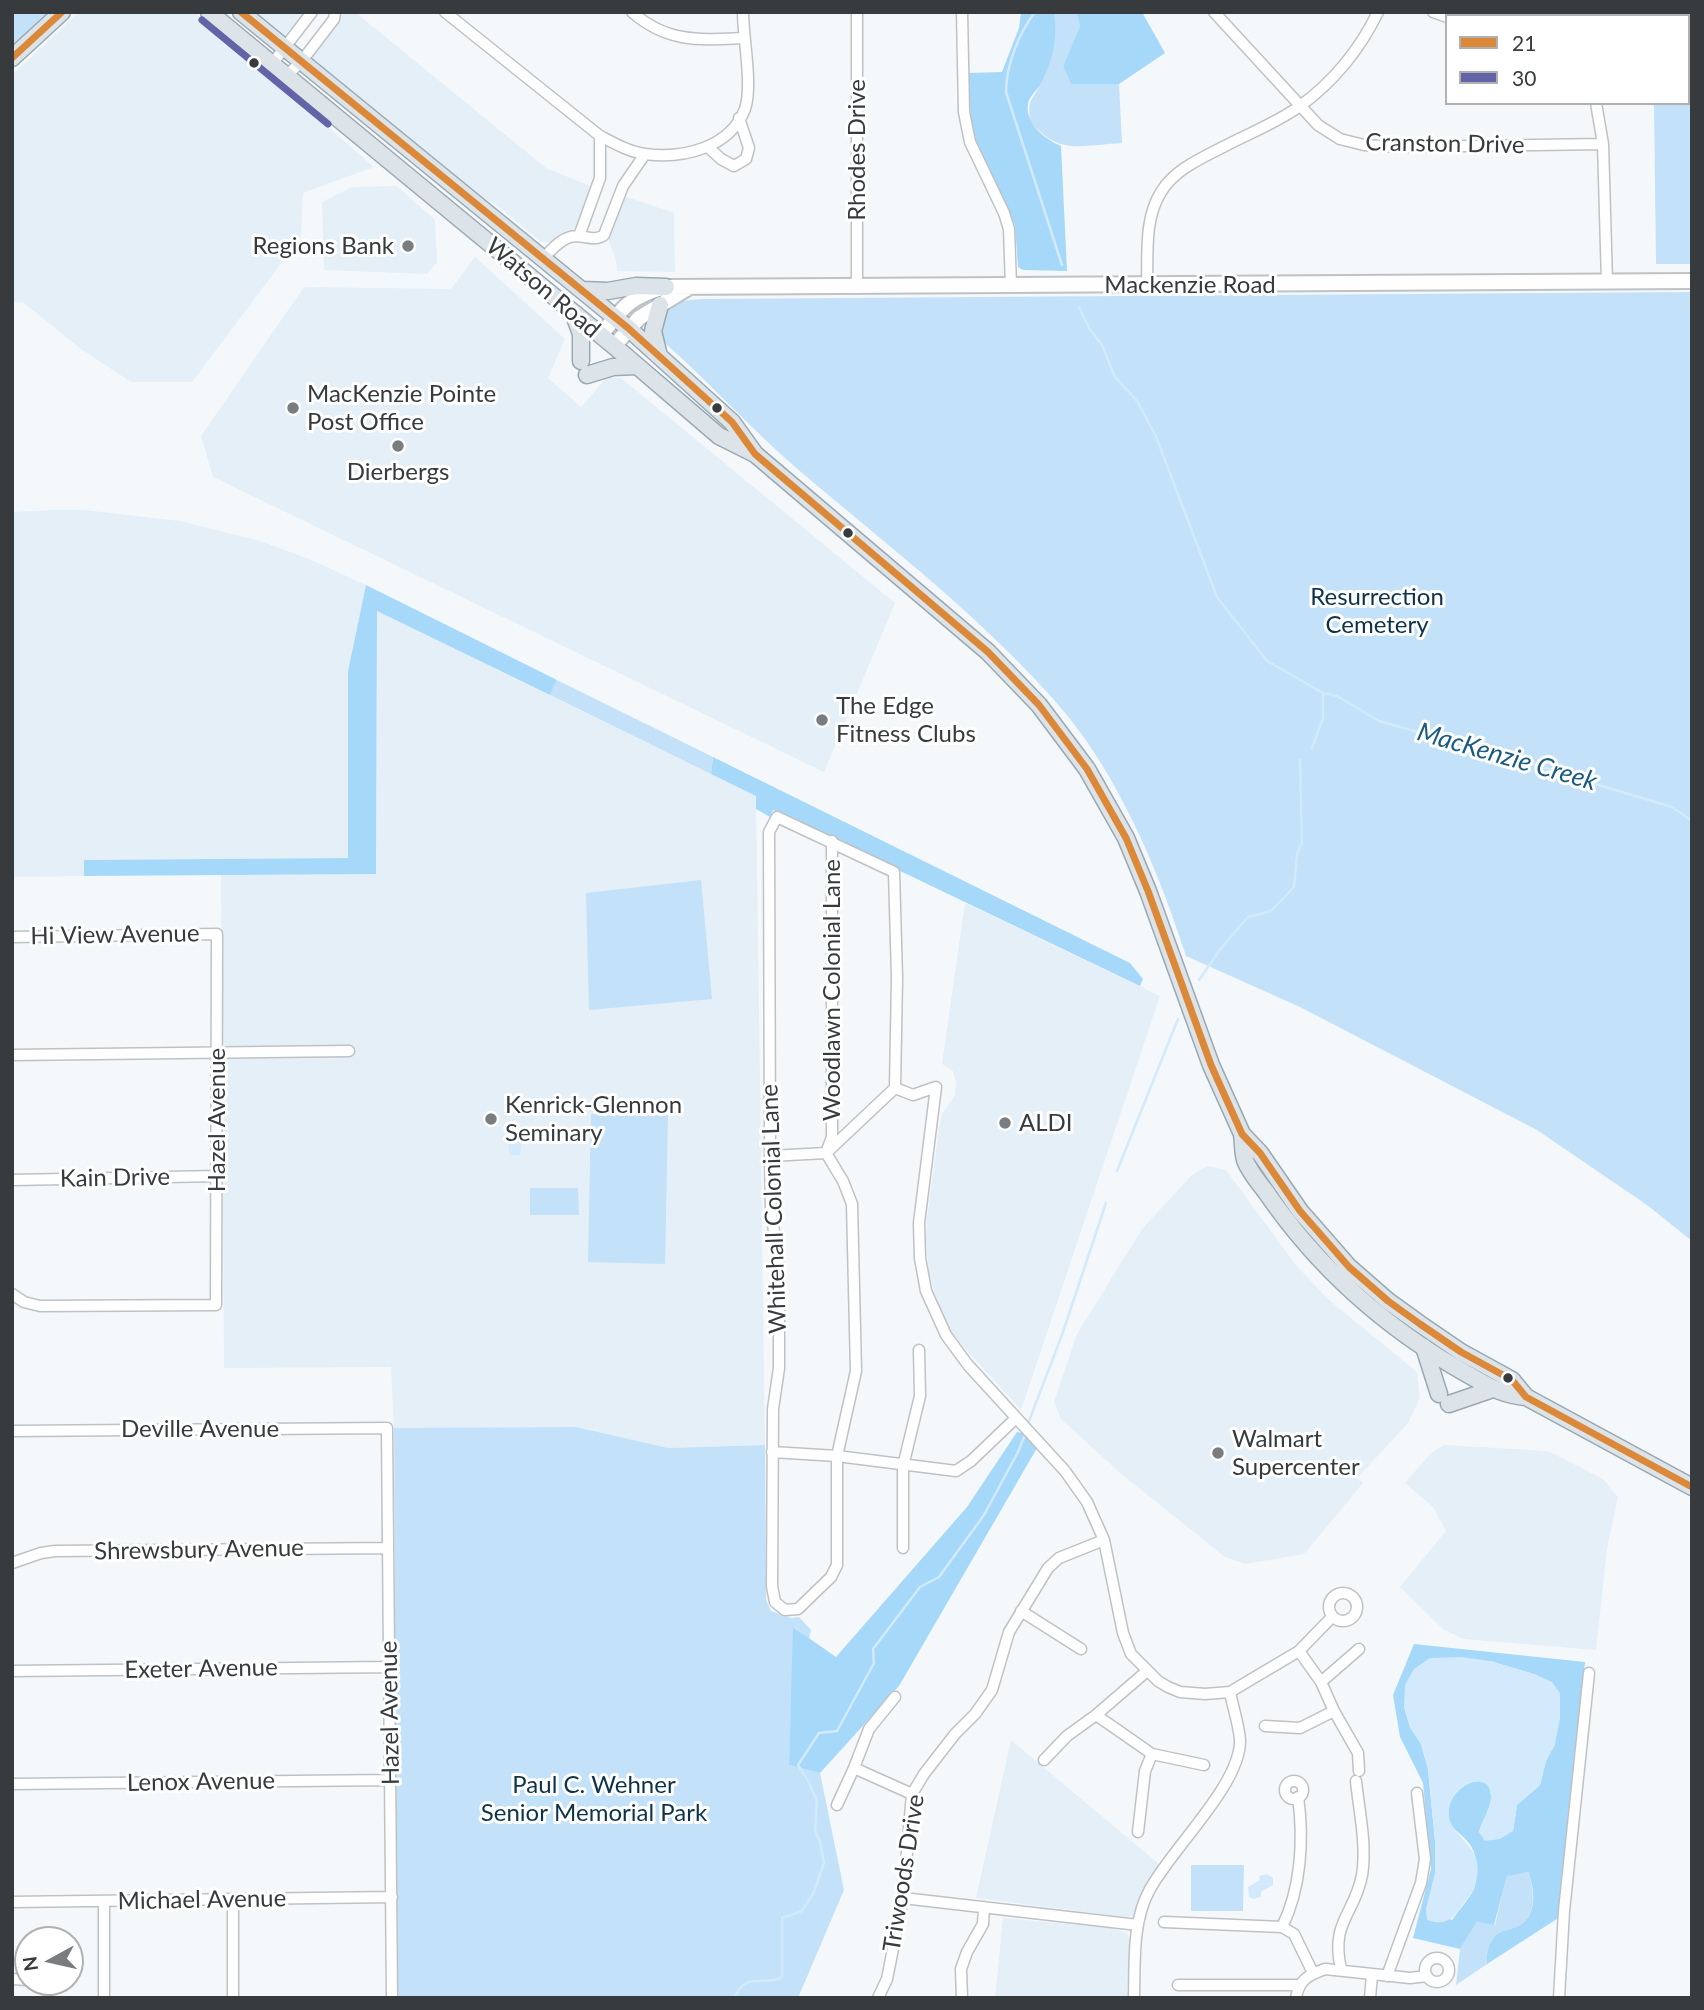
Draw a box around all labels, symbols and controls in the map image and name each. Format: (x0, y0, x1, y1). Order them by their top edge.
legend (1445, 14, 1690, 105)
text: 21 (1512, 30, 1536, 55)
unlabelled marker (247, 56, 261, 70)
text: 30 (1512, 65, 1536, 90)
street label: Rhodes Drive (843, 79, 871, 221)
street label: Cranston Drive (1365, 128, 1525, 160)
place label: Regions Bank (252, 232, 394, 260)
street label: Watson Road (480, 232, 606, 344)
marker: Regions Bank (400, 238, 416, 254)
street label: Mackenzie Road (1104, 271, 1276, 299)
place label: MacKenzie Pointe Post Office (307, 380, 496, 436)
marker: MacKenzie Pointe Post Office (285, 400, 301, 416)
unlabelled marker (710, 401, 724, 415)
marker: Dierbergs (390, 438, 406, 454)
place label: Dierbergs (347, 458, 449, 486)
unlabelled marker (841, 526, 855, 540)
park label: Resurrection Cemetery (1310, 583, 1444, 639)
place label: The Edge Fitness Clubs (836, 692, 976, 748)
marker: The Edge Fitness Clubs (814, 712, 830, 728)
water label: MacKenzie Creek (1414, 716, 1600, 798)
street label: Woodlawn Colonial Lane (818, 859, 846, 1121)
street label: Hi View Avenue (30, 919, 200, 951)
street label: Hazel Avenue (203, 1048, 231, 1192)
street label: Whitehall Colonial Lane (755, 1084, 793, 1334)
place label: Kenrick-Glennon Seminary (505, 1091, 682, 1147)
place label: ALDI (1019, 1109, 1073, 1137)
marker: Kenrick-Glennon Seminary (483, 1111, 499, 1127)
marker: ALDI (997, 1115, 1013, 1131)
street label: Kain Drive (60, 1163, 170, 1193)
unlabelled marker (1501, 1371, 1515, 1385)
street label: Deville Avenue (121, 1415, 279, 1443)
place label: Walmart Supercenter (1232, 1425, 1360, 1481)
marker: Walmart Supercenter (1210, 1445, 1226, 1461)
street label: Shrewsbury Avenue (94, 1534, 304, 1566)
street label: Hazel Avenue (374, 1641, 406, 1785)
street label: Exeter Avenue (124, 1653, 278, 1685)
street label: Lenox Avenue (127, 1766, 275, 1798)
park label: Paul C. Wehner Senior Memorial Park (481, 1771, 707, 1827)
street label: Triwoods Drive (877, 1792, 931, 1954)
street label: Michael Avenue (117, 1884, 287, 1916)
north arrow (14, 1926, 84, 1996)
text: N (17, 1955, 42, 1973)

